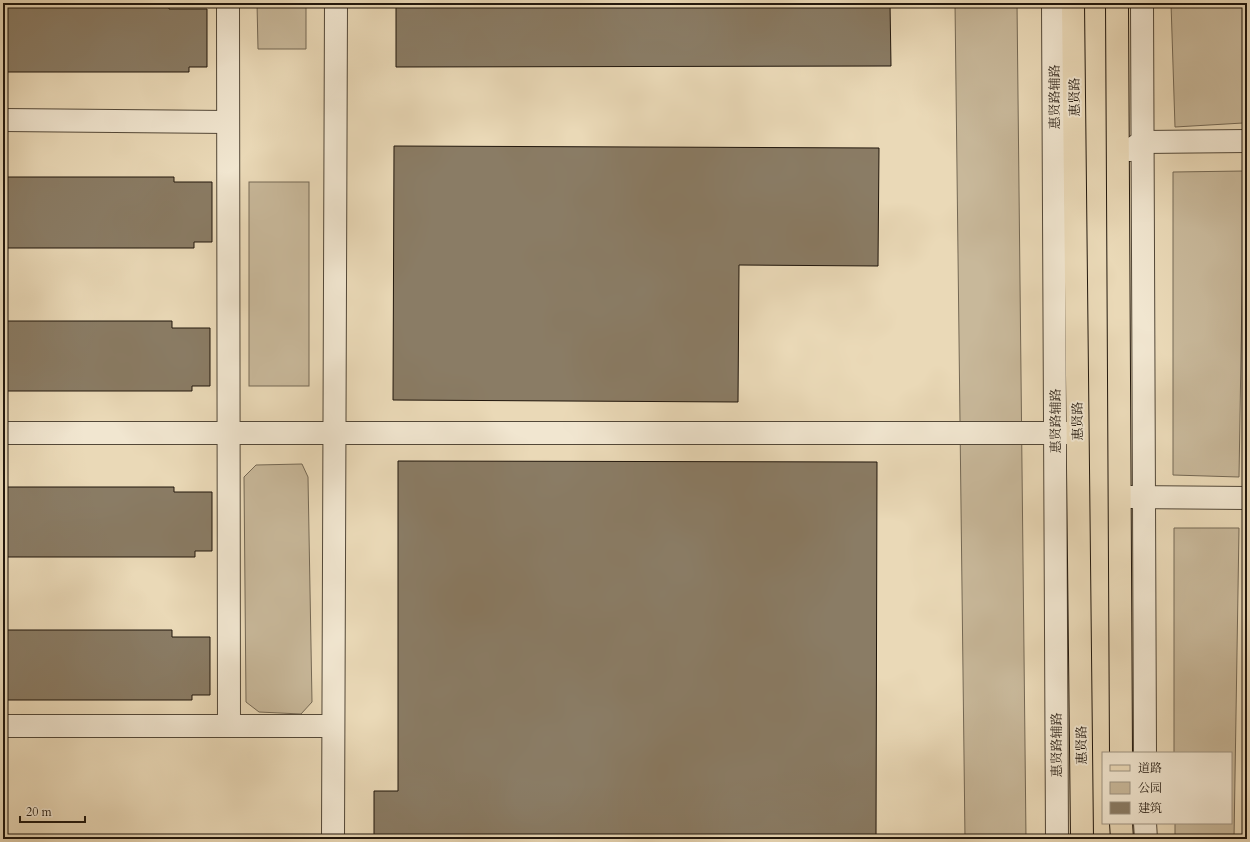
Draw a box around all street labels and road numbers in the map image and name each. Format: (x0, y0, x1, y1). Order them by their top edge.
street label: 惠贤路辅路 (1046, 64, 1064, 130)
street label: 惠贤路 (1066, 77, 1084, 117)
street label: 惠贤路辅路 (1047, 388, 1065, 454)
street label: 惠贤路 (1069, 401, 1087, 441)
street label: 惠贤路辅路 (1048, 712, 1066, 778)
street label: 惠贤路 (1073, 725, 1091, 765)

